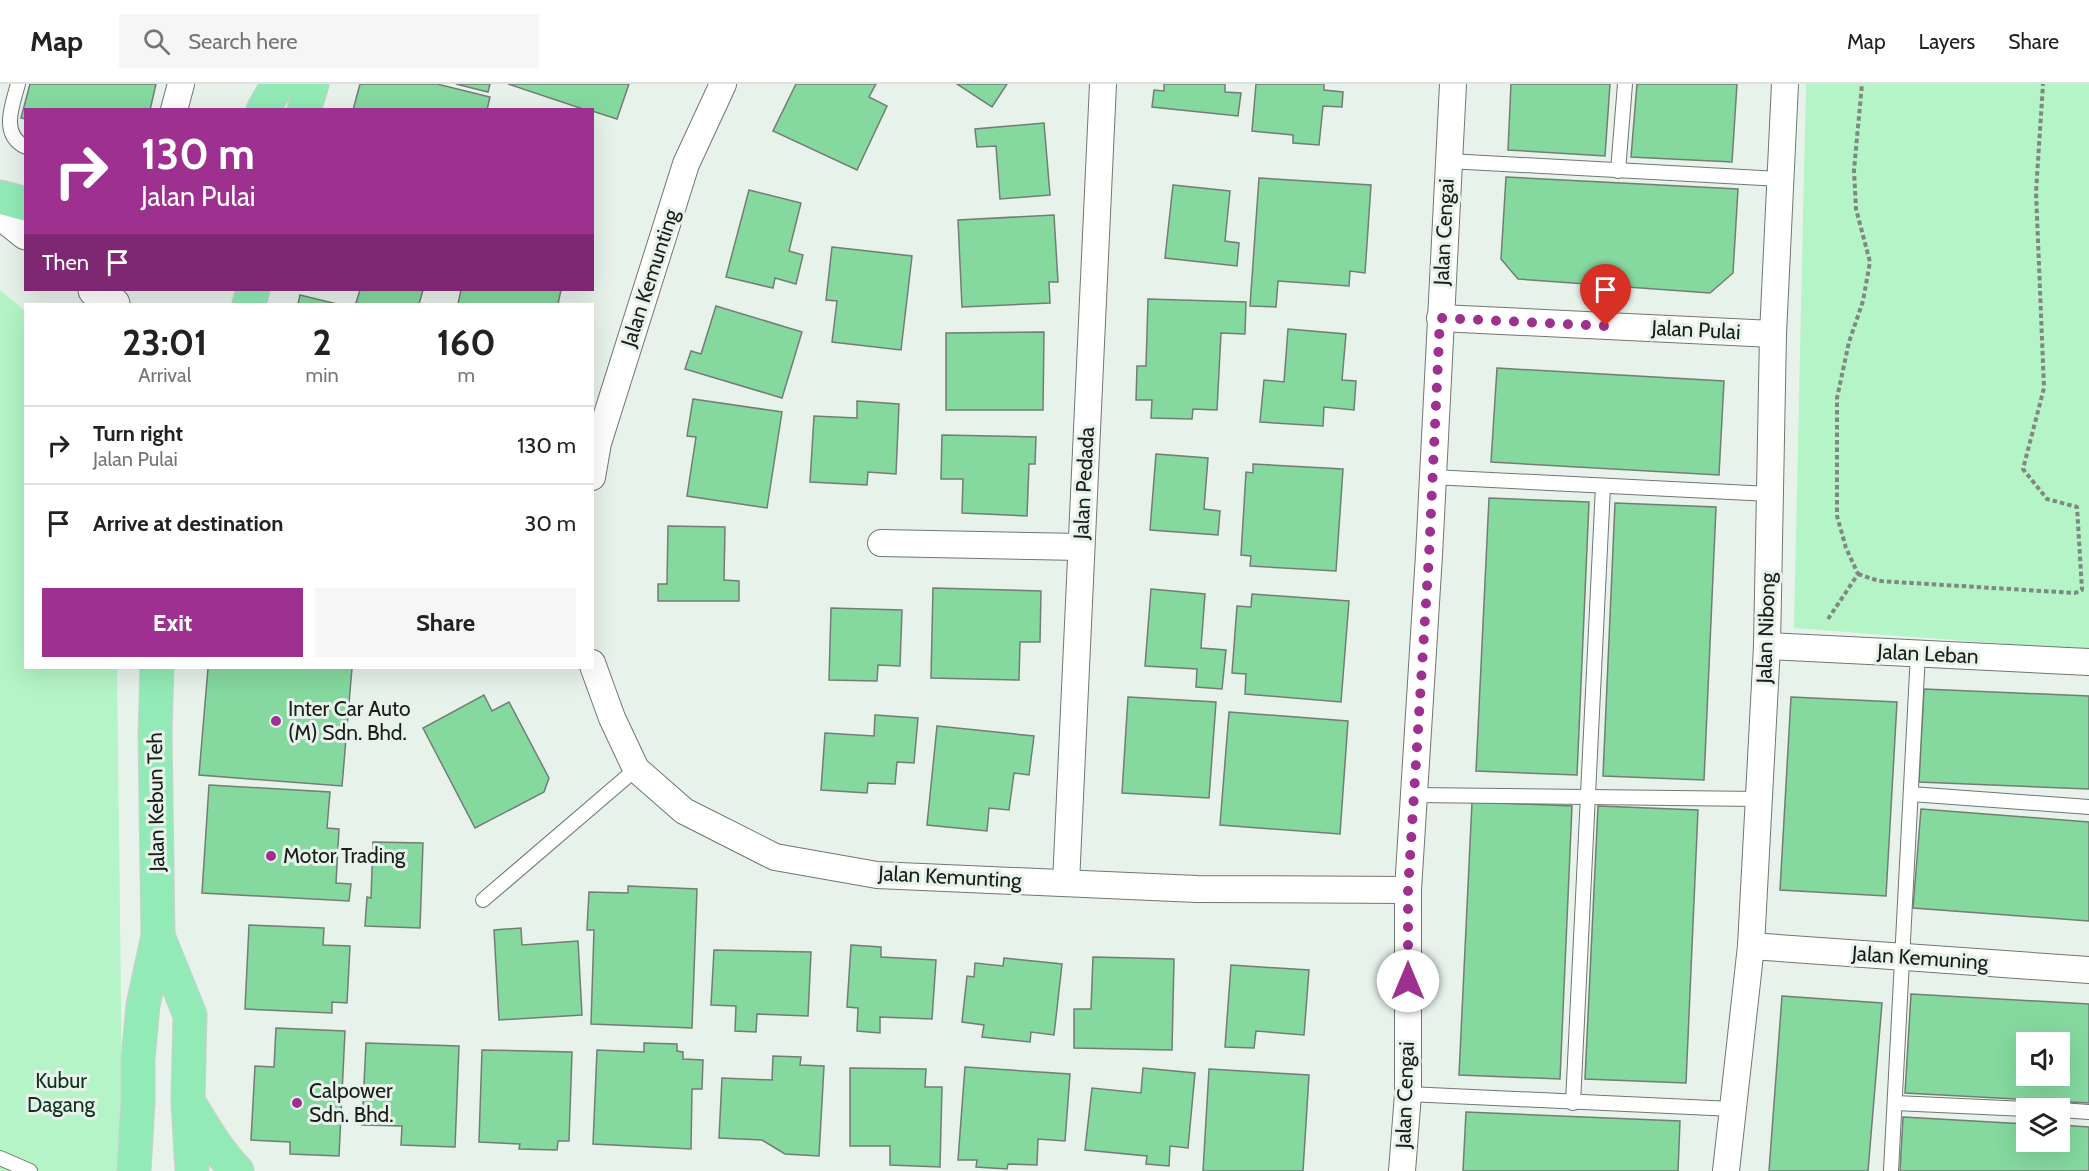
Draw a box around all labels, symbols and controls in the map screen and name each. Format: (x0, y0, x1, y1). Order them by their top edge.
search box (119, 14, 539, 68)
text: Map (30, 24, 83, 58)
icon: search (140, 25, 173, 58)
text: Search here (188, 28, 297, 55)
text: Map (1847, 29, 1886, 54)
text: Layers (1919, 29, 1975, 54)
text: Share (2008, 29, 2059, 54)
text: 130 m (141, 128, 255, 180)
icon: right (42, 132, 120, 210)
street label: Jalan Cengai (1428, 178, 1459, 287)
text: Jalan Pulai (141, 180, 256, 213)
street label: Jalan Kemunting (615, 205, 684, 351)
icon: arrive (101, 246, 134, 279)
text: Then (42, 249, 89, 276)
pin (1580, 264, 1631, 326)
icon: arrive (1589, 273, 1622, 306)
street label: Jalan Pulai (1650, 315, 1741, 344)
text: 23:01 (122, 320, 207, 364)
text: 2 (313, 320, 332, 364)
text: 160 (437, 320, 496, 364)
text: Arrival (138, 363, 191, 387)
text: min (306, 363, 339, 387)
text: m (458, 363, 475, 387)
text: Turn right (93, 420, 183, 447)
street label: Jalan Pedada (1068, 426, 1099, 541)
icon: right (42, 429, 75, 462)
text: 130 m (517, 432, 576, 459)
text: Jalan Pulai (93, 447, 178, 471)
icon: arrive (42, 507, 75, 540)
text: Arrive at destination (93, 510, 283, 537)
text: 30 m (524, 510, 576, 537)
street label: Jalan Nibong (1751, 571, 1780, 685)
button: Exit (42, 588, 303, 657)
button: Share (315, 588, 576, 657)
street label: Jalan Leban (1876, 638, 1979, 669)
place label: Inter Car Auto (M) Sdn. Bhd. (288, 696, 410, 745)
marker: Inter Car Auto (M) Sdn. Bhd. (269, 714, 283, 728)
street label: Jalan Kebun Teh (142, 732, 169, 873)
place label: Motor Trading (283, 843, 406, 868)
marker: Motor Trading (264, 849, 278, 863)
street label: Jalan Kemunting (877, 860, 1023, 893)
street label: Jalan Kemuning (1850, 940, 1990, 975)
position arrow (1376, 949, 1440, 1013)
map controls (2016, 1032, 2070, 1152)
button: sound (2016, 1032, 2070, 1086)
street label: Jalan Cengai (1390, 1041, 1419, 1150)
park label: Kubur Dagang (27, 1068, 95, 1117)
place label: Calpower Sdn. Bhd. (309, 1078, 394, 1127)
marker: Calpower Sdn. Bhd. (290, 1096, 304, 1110)
button: layers (2016, 1098, 2070, 1152)

